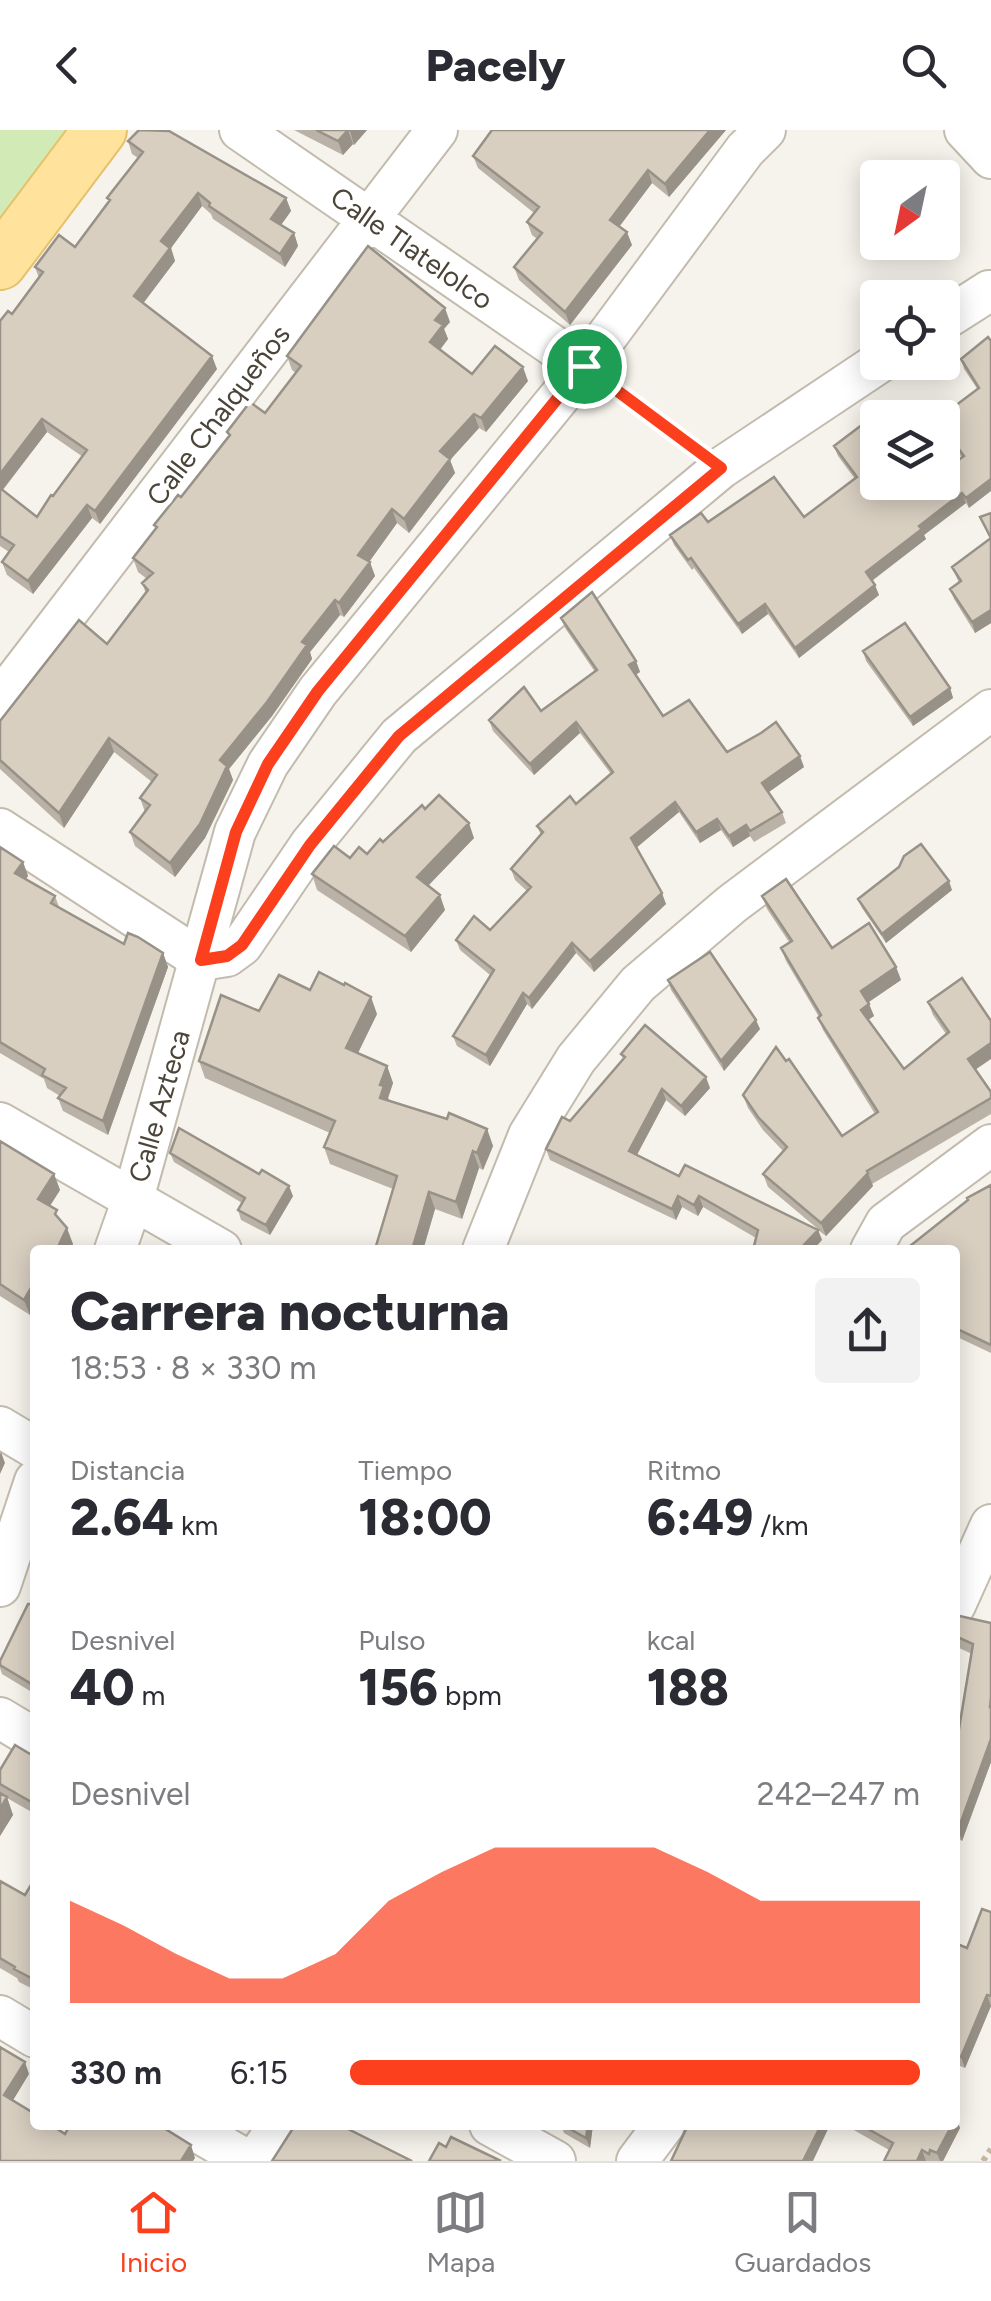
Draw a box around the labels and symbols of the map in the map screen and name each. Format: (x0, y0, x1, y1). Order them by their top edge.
north arrow (860, 160, 960, 260)
street label: Calle Tlatelolco (324, 179, 500, 317)
street label: Calle Chalqueños (139, 318, 297, 512)
pin (542, 324, 627, 409)
street label: Calle Azteca (121, 1026, 197, 1186)

